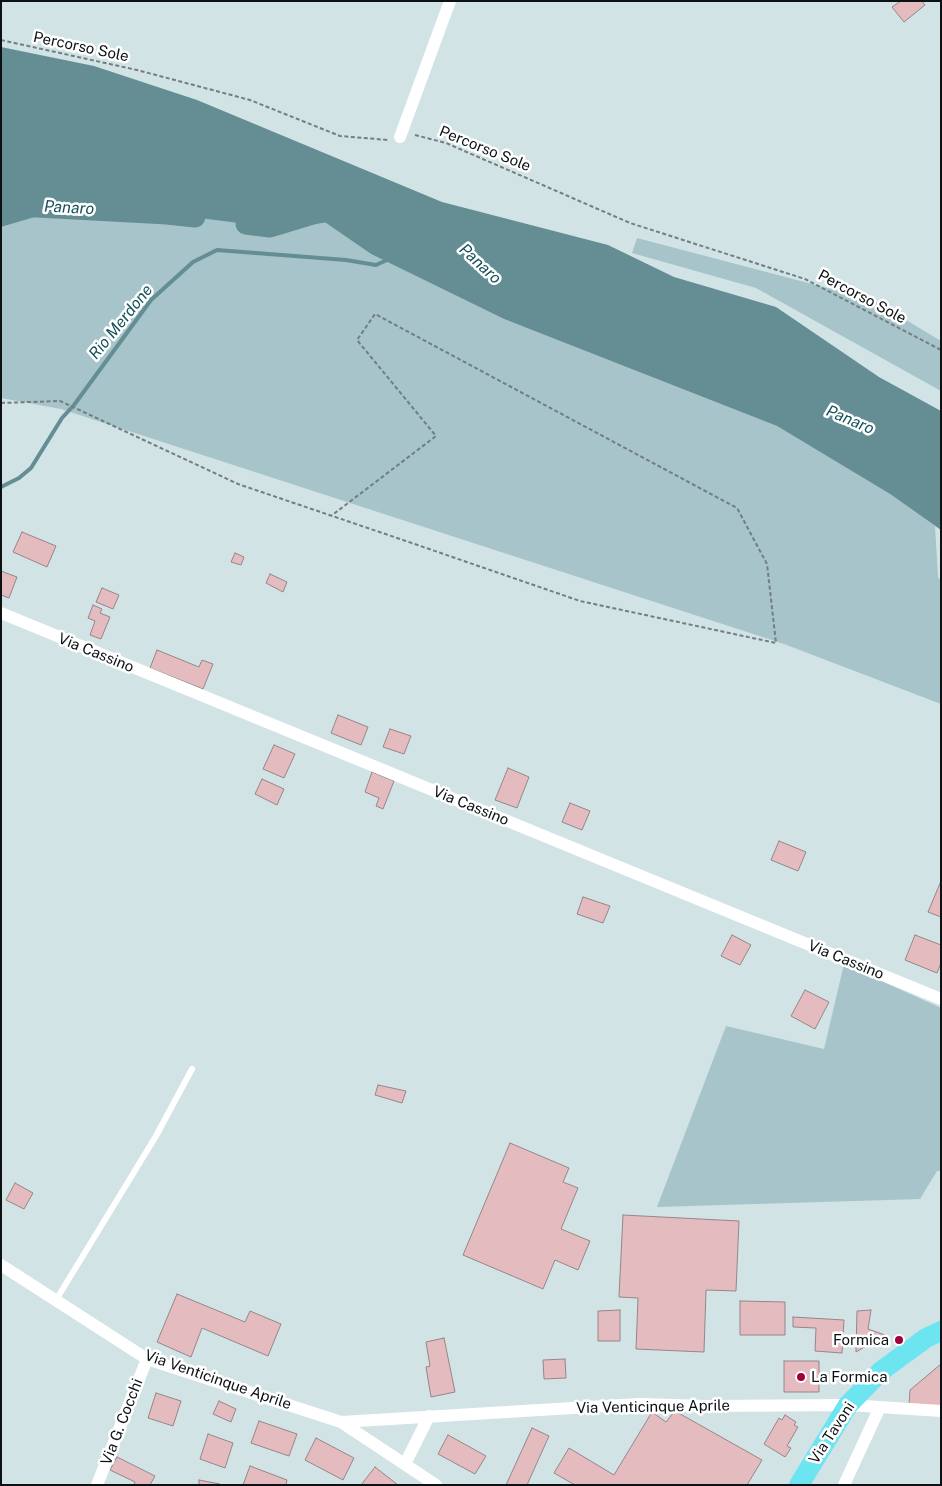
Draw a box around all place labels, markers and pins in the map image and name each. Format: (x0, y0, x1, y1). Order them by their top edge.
place label: Formica (833, 1331, 889, 1349)
marker: Formica (893, 1334, 905, 1346)
place label: La Formica (811, 1368, 887, 1386)
marker: La Formica (795, 1371, 807, 1383)

